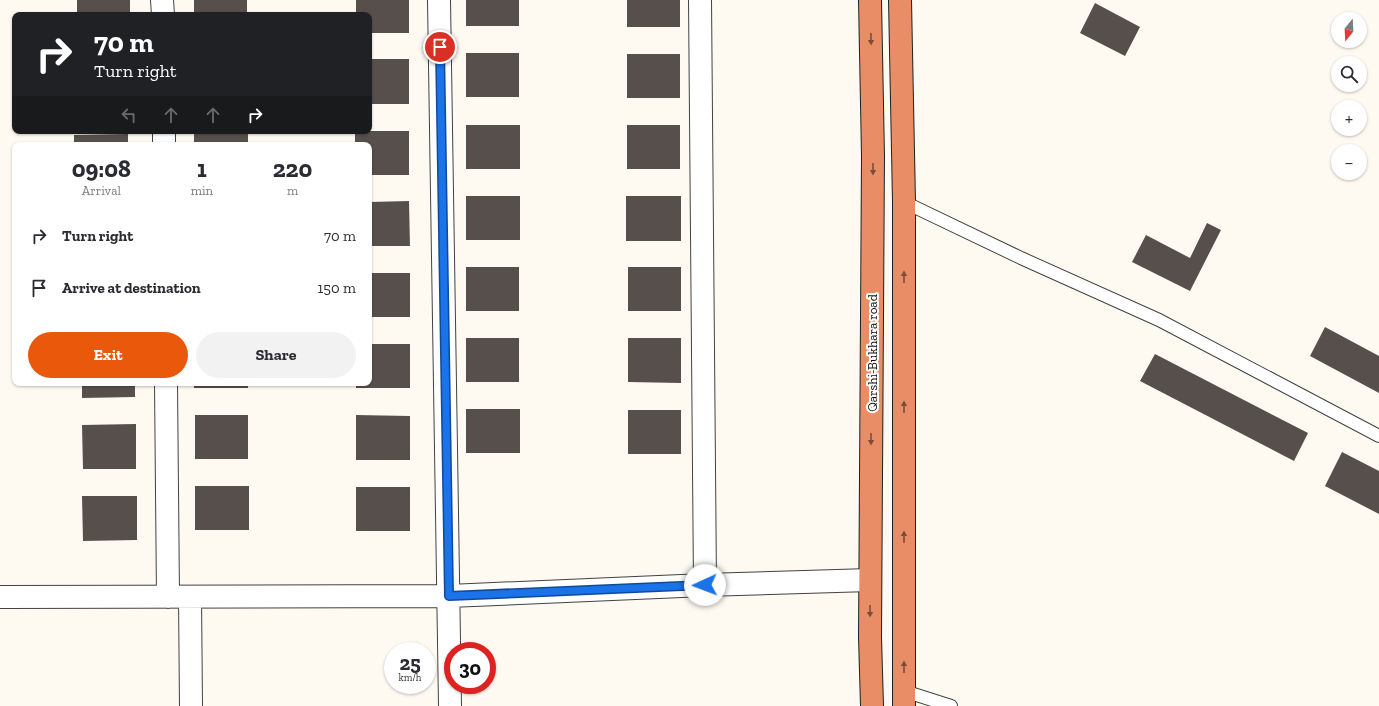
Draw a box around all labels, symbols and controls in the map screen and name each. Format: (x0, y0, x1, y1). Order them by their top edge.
north arrow (1331, 12, 1367, 48)
map controls (1331, 12, 1367, 180)
text: 70 m (94, 26, 154, 59)
icon: right (28, 28, 80, 80)
pin (423, 30, 457, 64)
one-way arrow (868, 33, 874, 46)
icon: arrive (429, 36, 451, 58)
button: search (1331, 56, 1367, 92)
text: Turn right (94, 60, 176, 82)
button: + (1331, 100, 1367, 136)
icon: left (118, 104, 140, 126)
icon: ahead (160, 104, 182, 126)
icon: ahead (202, 104, 224, 126)
icon: right (244, 104, 266, 126)
button: − (1331, 144, 1367, 180)
text: 09:08 (72, 154, 131, 183)
text: 1 (197, 154, 207, 183)
text: 220 (273, 154, 312, 183)
one-way arrow (870, 163, 876, 176)
text: Arrival (82, 183, 121, 198)
text: min (191, 183, 213, 198)
text: m (287, 183, 298, 198)
icon: right (28, 225, 50, 247)
text: Turn right (62, 227, 133, 245)
text: 70 m (324, 227, 356, 245)
one-way arrow (901, 270, 907, 283)
icon: arrive (28, 277, 50, 299)
text: Arrive at destination (62, 279, 201, 297)
text: 150 m (318, 279, 356, 297)
street label: Qarshi-Bukhara road (865, 294, 880, 412)
button: Exit (28, 332, 188, 378)
button: Share (196, 332, 356, 378)
one-way arrow (901, 400, 907, 413)
one-way arrow (868, 433, 874, 446)
one-way arrow (901, 530, 907, 543)
position arrow (684, 564, 726, 606)
one-way arrow (867, 605, 873, 618)
speed limit sign: 30 (444, 642, 496, 694)
text: 25 (399, 651, 421, 675)
one-way arrow (901, 660, 907, 673)
text: km/h (399, 672, 421, 684)

